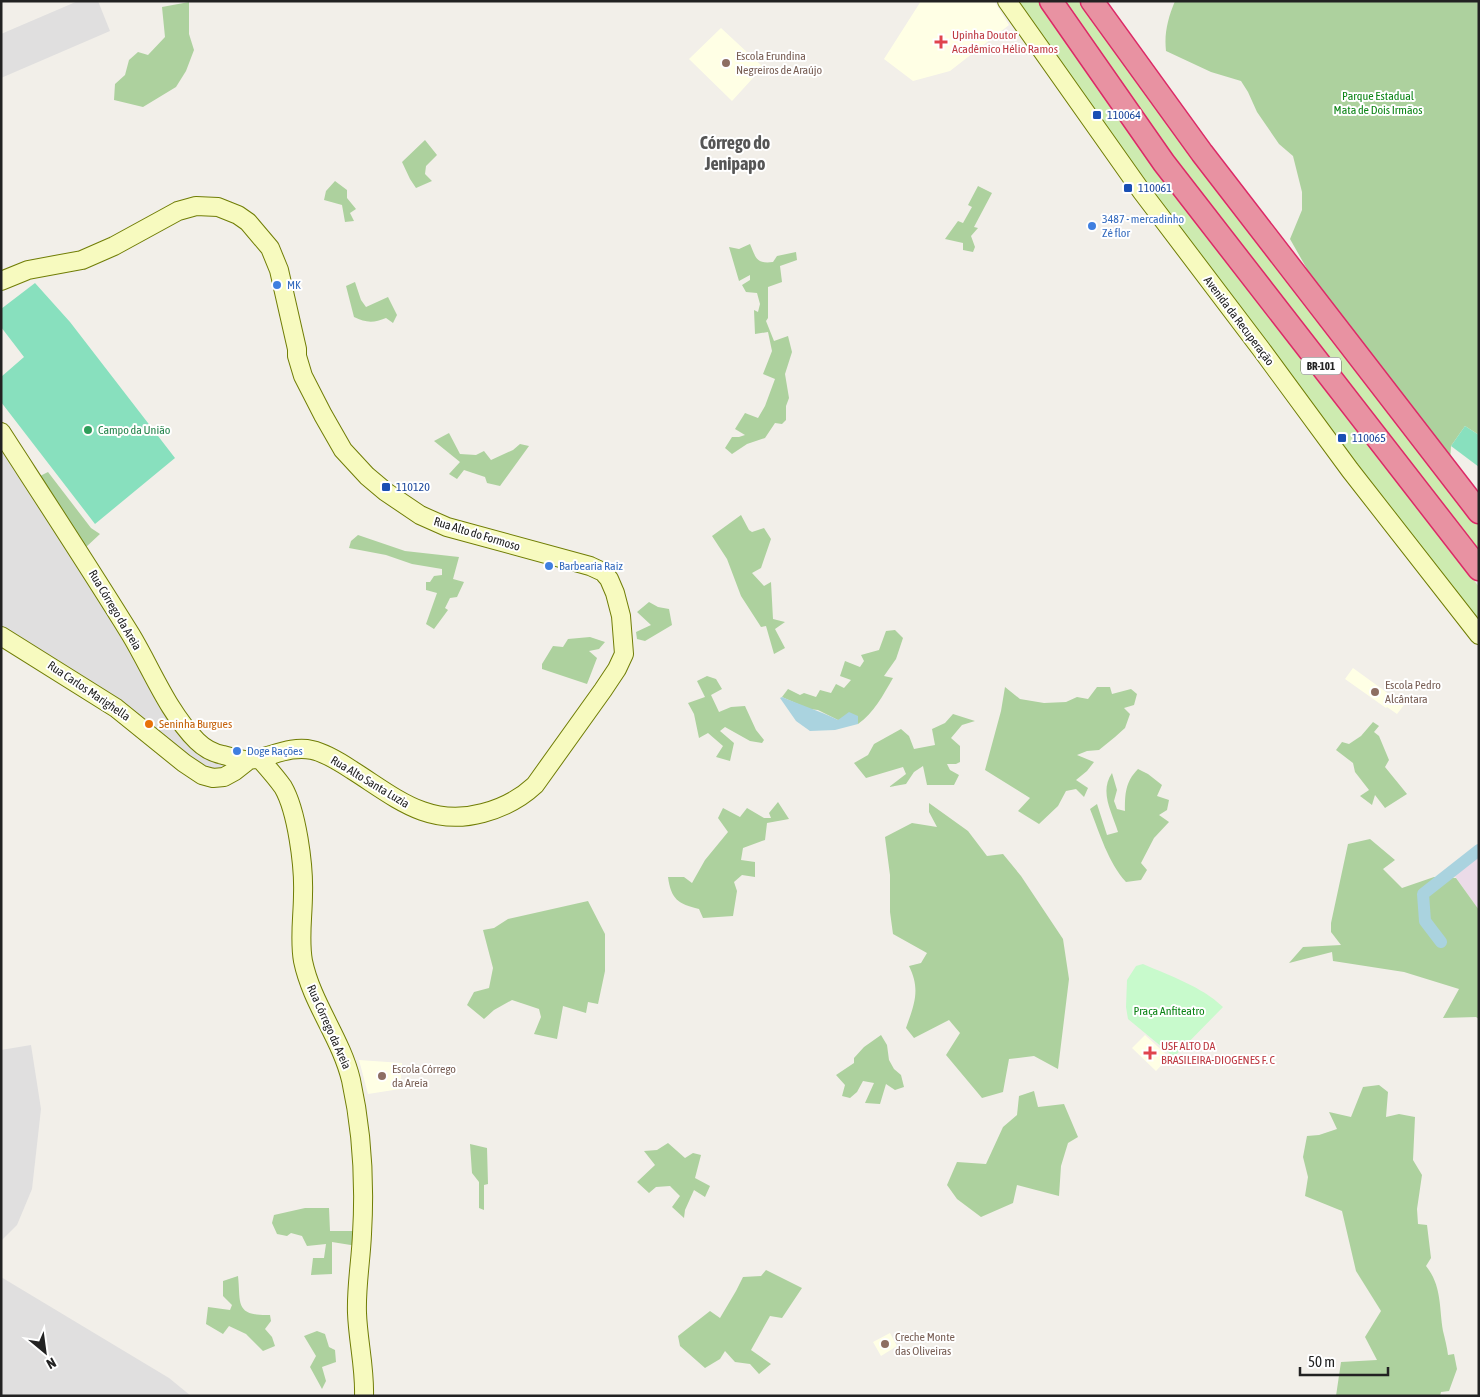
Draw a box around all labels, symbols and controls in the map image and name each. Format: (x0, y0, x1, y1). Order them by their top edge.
place label: Upinha Doutor Acadêmico Hélio Ramos (952, 28, 1058, 56)
marker: Upinha Doutor Acadêmico Hélio Ramos (934, 35, 948, 49)
place label: Escola Erundina Negreiros de Araújo (736, 49, 823, 77)
marker: Escola Erundina Negreiros de Araújo (720, 57, 732, 69)
park label: Parque Estadual Mata de Dois Irmãos (1334, 89, 1422, 117)
place label: 110064 (1107, 108, 1141, 122)
marker: 110064 (1091, 109, 1103, 121)
district label: Córrego do Jenipapo (700, 132, 770, 174)
place label: 110061 (1138, 181, 1172, 195)
marker: 110061 (1122, 182, 1134, 194)
place label: 3487 - mercadinho Zé flor (1102, 212, 1185, 240)
marker: 3487 - mercadinho Zé flor (1086, 220, 1098, 232)
street label: Avenida da Recuperação (1201, 274, 1277, 369)
place label: MK (287, 278, 301, 292)
marker: MK (271, 279, 283, 291)
road number: BR-101 (1301, 358, 1341, 374)
place label: Campo da União (98, 423, 171, 437)
marker: Campo da União (82, 424, 94, 436)
place label: 110065 (1352, 431, 1386, 445)
marker: 110065 (1336, 432, 1348, 444)
place label: 110120 (396, 480, 430, 494)
marker: 110120 (380, 481, 392, 493)
street label: Rua Alto do Formoso (432, 514, 522, 554)
place label: Barbearia Raiz (559, 559, 623, 573)
marker: Barbearia Raiz (543, 560, 555, 572)
street label: Rua Córrego da Areia (86, 567, 144, 653)
street label: Rua Carlos Marighella (45, 658, 133, 724)
place label: Escola Pedro Alcântara (1385, 678, 1441, 706)
marker: Escola Pedro Alcântara (1369, 686, 1381, 698)
place label: Seninha Burgues (159, 717, 232, 731)
marker: Seninha Burgues (143, 718, 155, 730)
place label: Doge Rações (247, 744, 303, 758)
marker: Doge Rações (231, 745, 243, 757)
street label: Rua Alto Santa Luzia (328, 753, 412, 811)
street label: Rua Córrego da Areia (304, 983, 354, 1071)
park label: Praça Anfiteatro (1133, 1004, 1205, 1018)
place label: USF ALTO DA BRASILEIRA-DIOGENES F. C (1161, 1039, 1276, 1067)
marker: USF ALTO DA BRASILEIRA-DIOGENES F. C (1143, 1046, 1157, 1060)
place label: Escola Córrego da Areia (392, 1062, 456, 1090)
marker: Escola Córrego da Areia (376, 1070, 388, 1082)
north arrow (20, 1327, 70, 1377)
place label: Creche Monte das Oliveiras (895, 1330, 955, 1358)
marker: Creche Monte das Oliveiras (879, 1338, 891, 1350)
scale bar (1300, 1344, 1388, 1376)
text: 50 m (1308, 1353, 1335, 1370)
text: N (44, 1354, 59, 1372)

